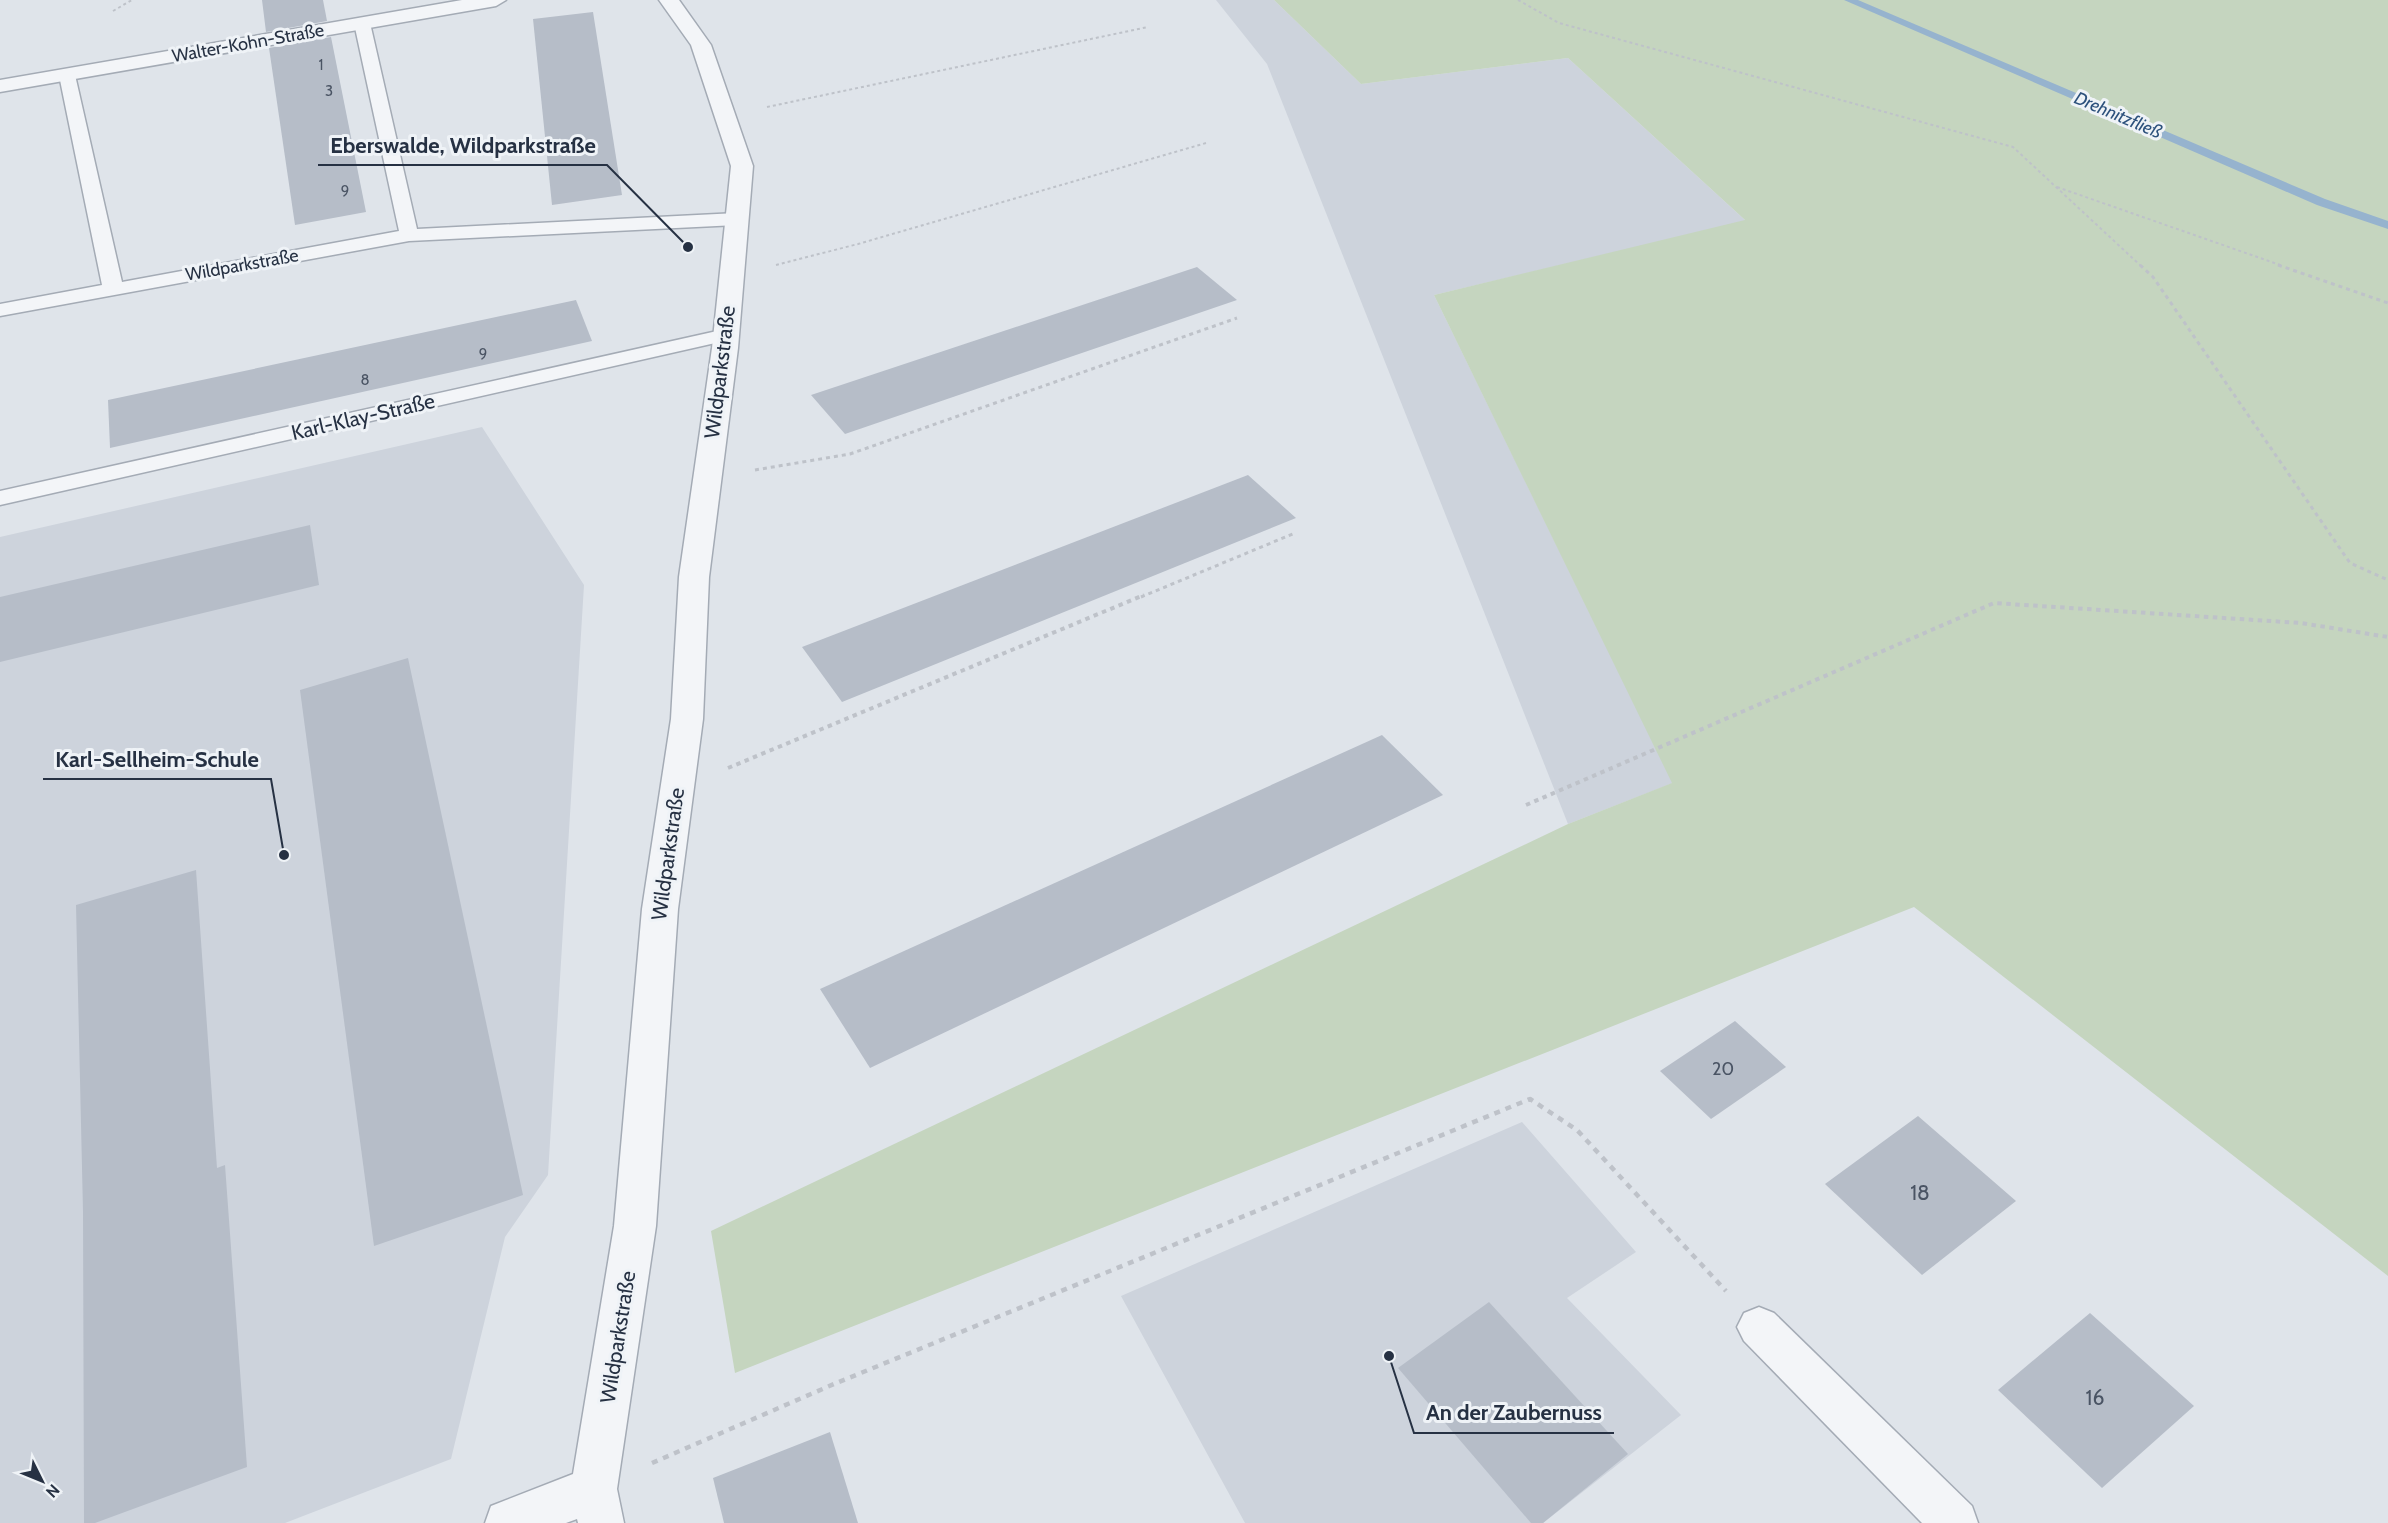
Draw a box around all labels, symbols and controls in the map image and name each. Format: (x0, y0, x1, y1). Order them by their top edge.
street label: Walter-Kohn-Straße (170, 19, 326, 67)
house number: 1 (319, 56, 323, 74)
house number: 3 (325, 82, 333, 100)
water label: Drehnitzfließ (2071, 87, 2165, 143)
callout: Eberswalde, Wildparkstraße (318, 125, 607, 165)
text: Eberswalde, Wildparkstraße (330, 132, 596, 159)
house number: 9 (341, 182, 349, 200)
street label: Wildparkstraße (184, 244, 300, 286)
street label: Wildparkstraße (699, 304, 740, 440)
house number: 9 (479, 345, 487, 363)
house number: 8 (360, 371, 370, 389)
street label: Karl-Klay-Straße (289, 388, 437, 445)
callout: Karl-Sellheim-Schule (43, 739, 271, 779)
text: Karl-Sellheim-Schule (55, 746, 259, 773)
street label: Wildparkstraße (646, 786, 689, 922)
house number: 20 (1712, 1058, 1734, 1080)
house number: 18 (1910, 1180, 1930, 1205)
street label: Wildparkstraße (595, 1269, 640, 1405)
house number: 16 (2086, 1385, 2104, 1410)
callout: An der Zaubernuss (1414, 1393, 1614, 1433)
text: An der Zaubernuss (1426, 1399, 1602, 1426)
north arrow (12, 1451, 72, 1511)
text: N (42, 1480, 63, 1502)

